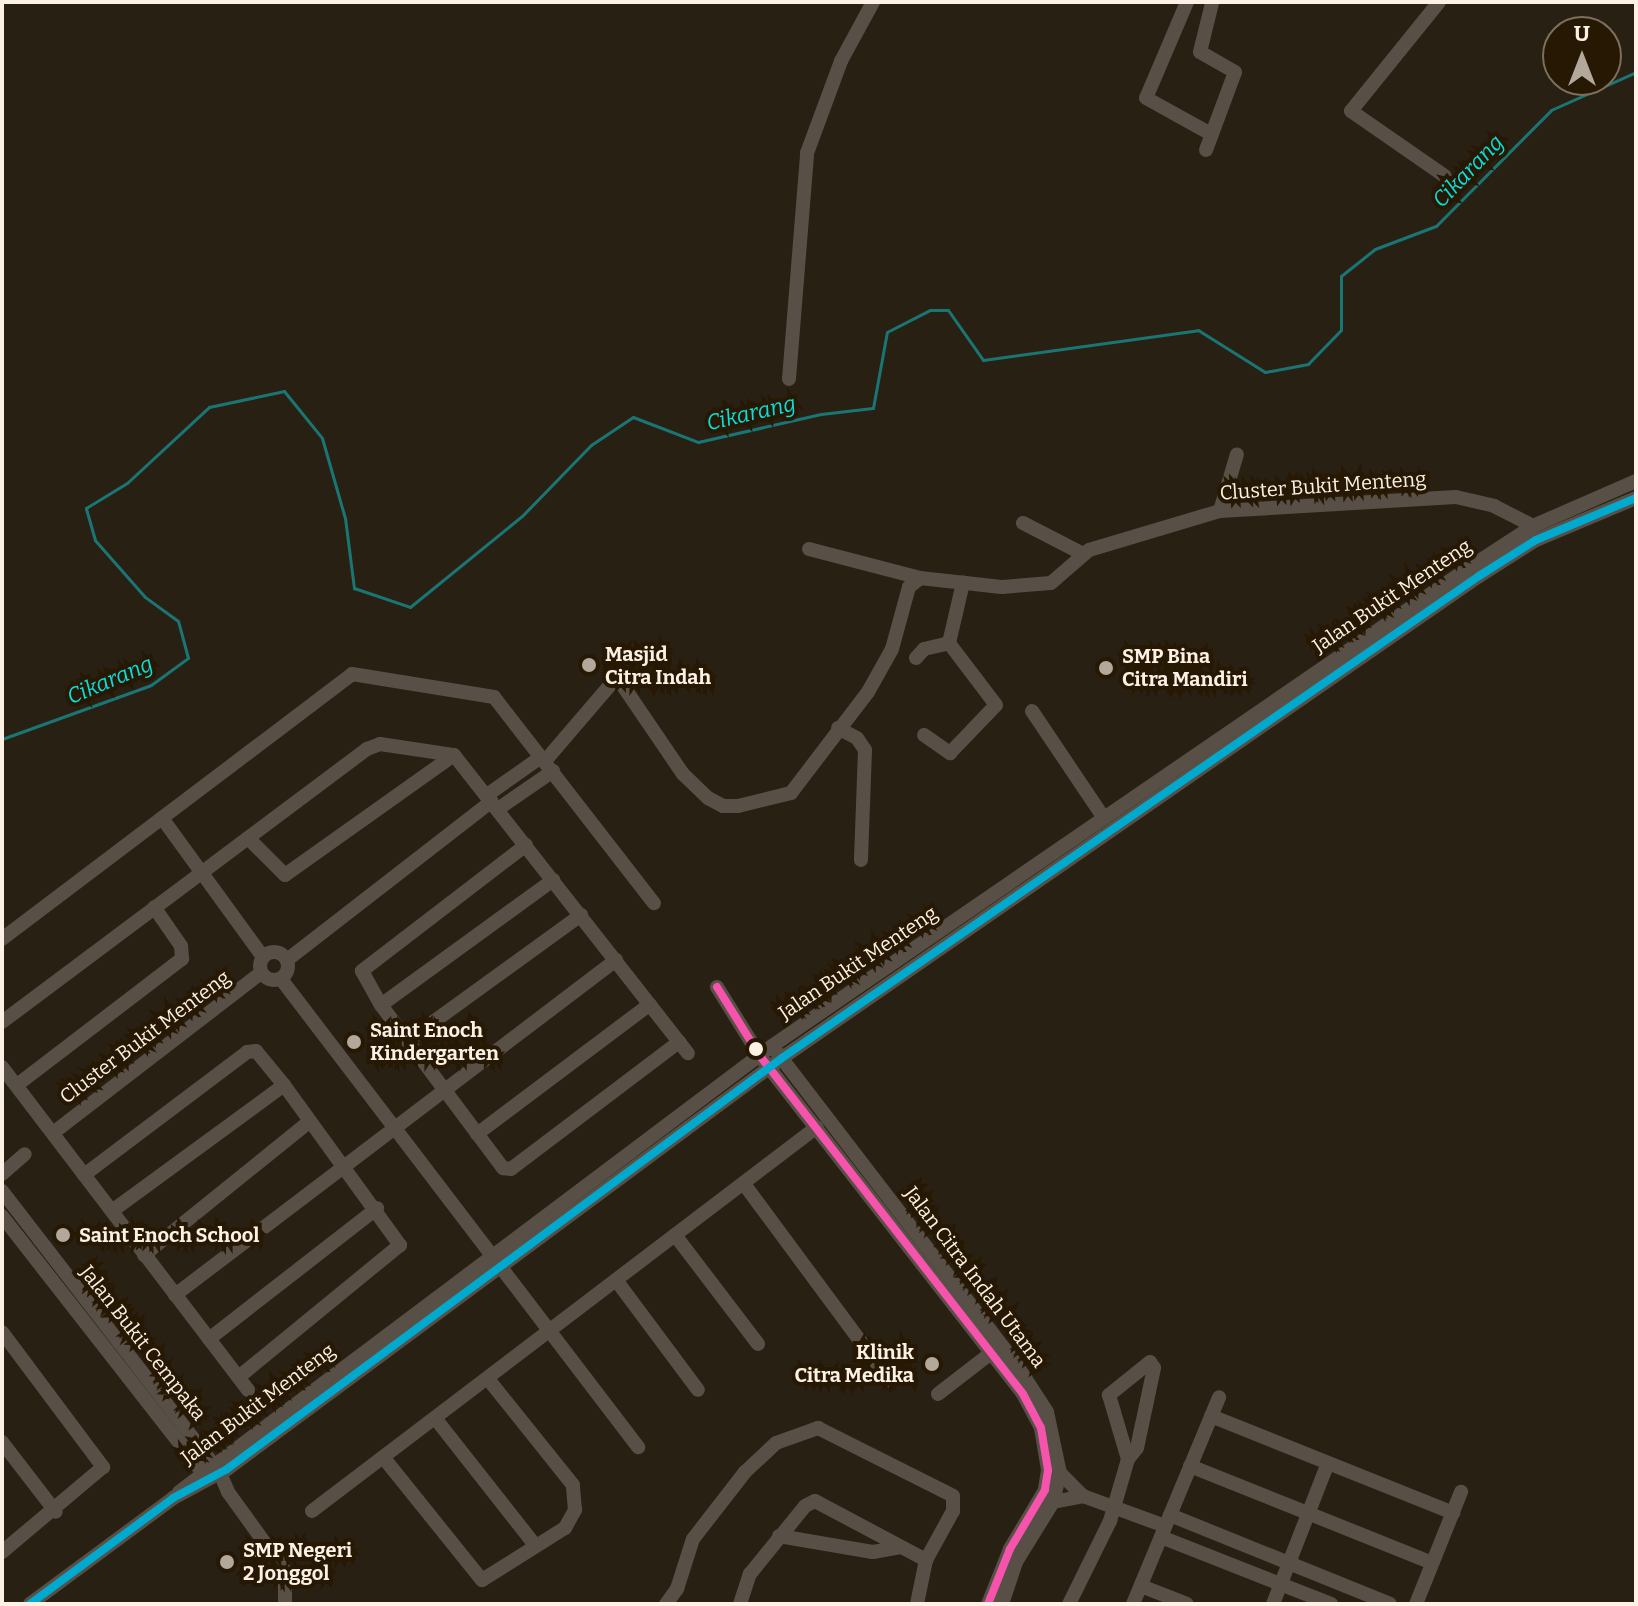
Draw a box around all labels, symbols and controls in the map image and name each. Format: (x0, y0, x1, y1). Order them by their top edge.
north arrow (1542, 16, 1622, 96)
text: U (1574, 20, 1590, 47)
water label: Cikarang (1427, 129, 1509, 213)
water label: Cikarang (704, 390, 798, 436)
street label: Cluster Bukit Menteng (1219, 467, 1427, 505)
street label: Jalan Bukit Menteng (1308, 534, 1476, 658)
place label: Masjid Citra Indah (605, 642, 711, 689)
place label: SMP Bina Citra Mandiri (1122, 644, 1248, 691)
water label: Cikarang (63, 650, 157, 710)
marker: Masjid Citra Indah (580, 656, 598, 674)
marker: SMP Bina Citra Mandiri (1097, 659, 1115, 677)
street label: Jalan Bukit Menteng (774, 901, 942, 1025)
street label: Cluster Bukit Menteng (55, 965, 235, 1109)
place label: Saint Enoch Kindergarten (370, 1018, 499, 1065)
marker: Saint Enoch Kindergarten (345, 1033, 363, 1051)
unlabelled marker (748, 1041, 764, 1057)
street label: Jalan Citra Indah Utama (899, 1182, 1051, 1372)
place label: Saint Enoch School (79, 1223, 260, 1247)
marker: Saint Enoch School (54, 1226, 72, 1244)
street label: Jalan Bukit Cempaka (75, 1261, 211, 1425)
street label: Jalan Bukit Menteng (176, 1338, 340, 1470)
place label: Klinik Citra Medika (794, 1340, 914, 1387)
marker: Klinik Citra Medika (921, 1353, 943, 1375)
place label: SMP Negeri 2 Jonggol (243, 1538, 352, 1585)
marker: SMP Negeri 2 Jonggol (218, 1553, 236, 1571)

